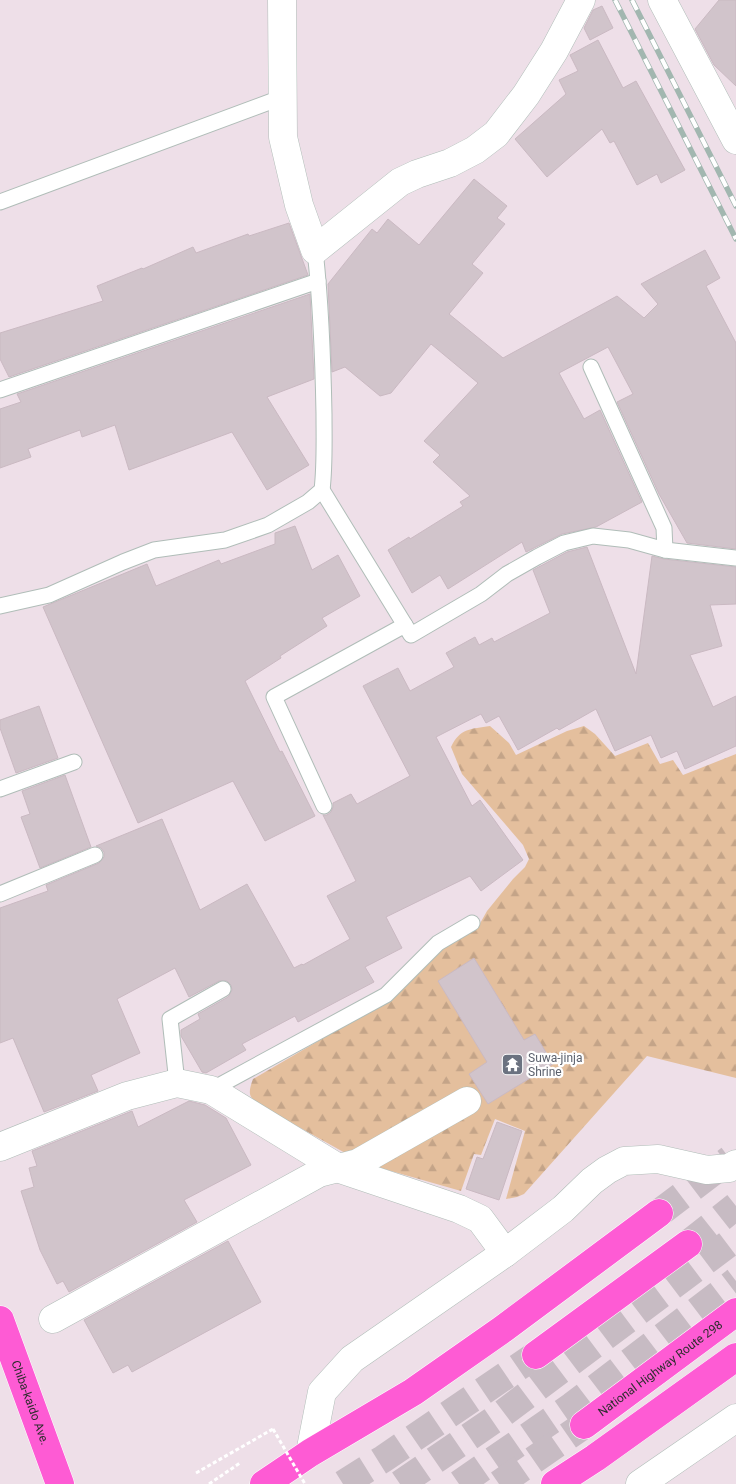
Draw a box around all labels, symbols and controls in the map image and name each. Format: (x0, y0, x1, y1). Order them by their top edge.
place label: Suwa-jinja Shrine (528, 1051, 582, 1079)
temple icon: Suwa-jinja Shrine (500, 1053, 524, 1077)
street label: National Highway Route 298 (595, 1317, 725, 1419)
street label: Chiba-kaido Ave. (8, 1358, 52, 1447)

